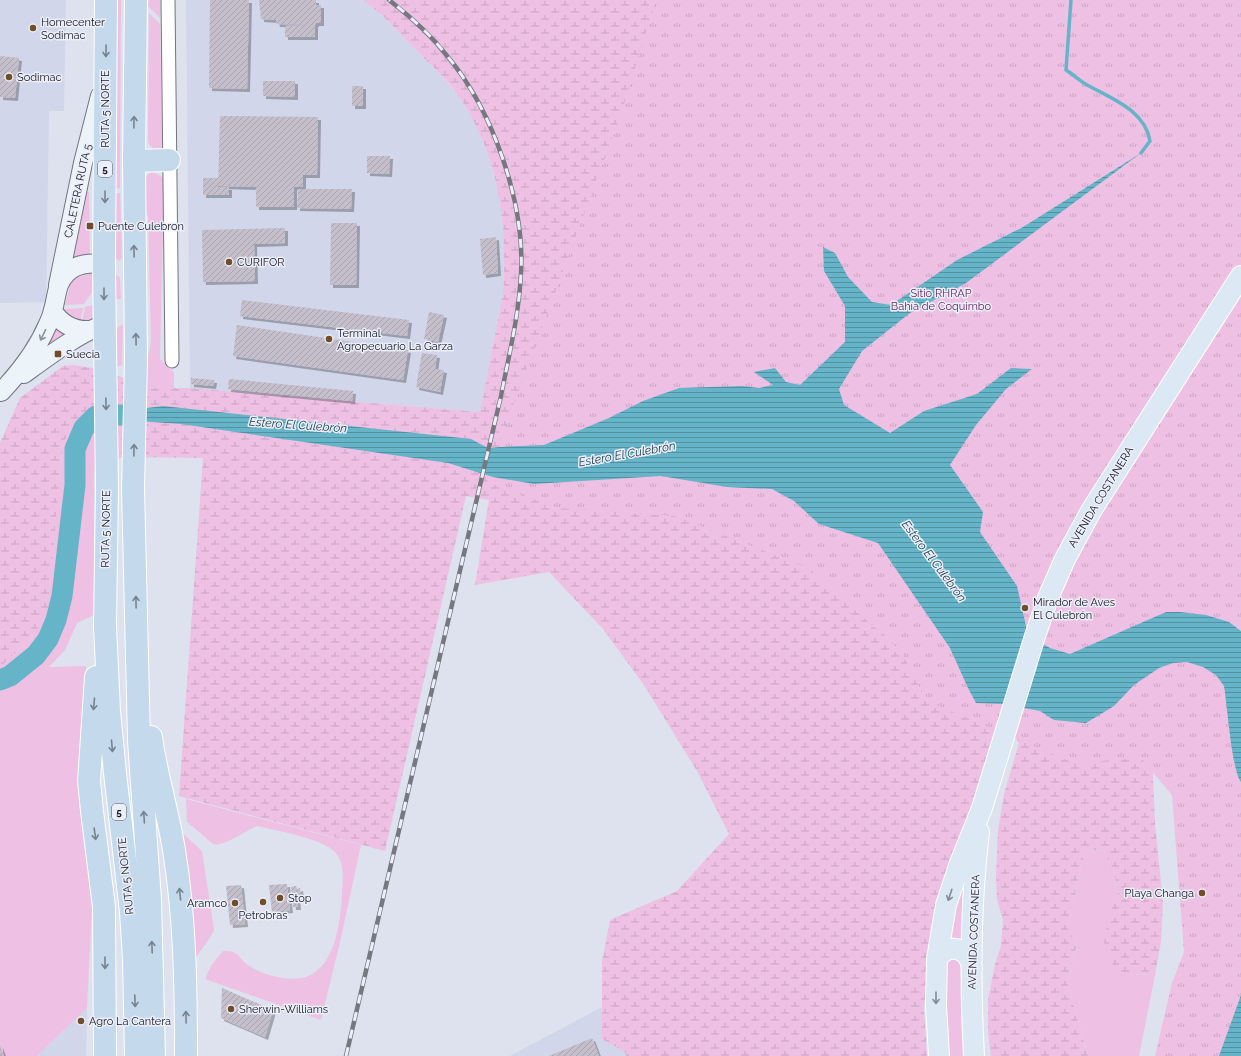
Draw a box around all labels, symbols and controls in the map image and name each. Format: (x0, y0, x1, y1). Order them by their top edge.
place label: Homecenter Sodimac (41, 16, 105, 42)
marker: Homecenter Sodimac (28, 23, 38, 33)
one-way arrow (102, 44, 110, 57)
street label: RUTA 5 NORTE (99, 70, 112, 148)
place label: Sodimac (17, 71, 62, 84)
marker: Sodimac (4, 72, 14, 82)
one-way arrow (130, 116, 138, 129)
street label: CALETERA RUTA 5 (62, 143, 94, 239)
road number: 5 (98, 161, 112, 177)
one-way arrow (101, 190, 109, 203)
place label: Puente Culebron (98, 220, 184, 233)
marker: Puente Culebron (85, 221, 95, 231)
one-way arrow (130, 245, 138, 258)
place label: CURIFOR (237, 256, 285, 269)
marker: CURIFOR (224, 257, 234, 267)
one-way arrow (100, 287, 108, 300)
park label: Sitio RHRAP Bahía de Coquimbo (891, 287, 992, 313)
place label: Terminal Agropecuario La Garza (337, 327, 453, 353)
one-way arrow (39, 329, 46, 341)
one-way arrow (132, 333, 140, 346)
marker: Terminal Agropecuario La Garza (324, 334, 334, 344)
place label: Suecia (66, 348, 100, 361)
marker: Suecia (53, 349, 63, 359)
one-way arrow (102, 397, 110, 410)
water label: Estero El Culebrón (249, 415, 348, 435)
water label: Estero El Culebrón (577, 439, 677, 469)
one-way arrow (130, 444, 138, 457)
street label: AVENIDA COSTANERA (1066, 444, 1137, 550)
street label: RUTA 5 NORTE (99, 490, 113, 568)
water label: Estero El Culebrón (899, 518, 969, 605)
one-way arrow (132, 596, 139, 609)
place label: Mirador de Aves El Culebrón (1033, 596, 1115, 622)
marker: Mirador de Aves El Culebrón (1020, 603, 1030, 613)
one-way arrow (90, 697, 97, 710)
one-way arrow (109, 739, 116, 752)
road number: 5 (112, 804, 126, 820)
one-way arrow (141, 811, 148, 824)
one-way arrow (91, 827, 99, 840)
street label: RUTA 5 NORTE (115, 837, 137, 915)
street label: AVENIDA COSTANERA (965, 874, 983, 990)
place label: Playa Changa (1125, 887, 1194, 900)
one-way arrow (176, 888, 183, 901)
marker: Playa Changa (1197, 888, 1207, 898)
one-way arrow (946, 889, 953, 902)
place label: Stop (288, 892, 312, 905)
marker: Stop (275, 893, 285, 903)
place label: Aramco (187, 897, 227, 910)
marker: Petrobras (258, 897, 268, 907)
marker: Aramco (230, 898, 240, 908)
place label: Petrobras (239, 909, 288, 922)
one-way arrow (148, 941, 155, 954)
one-way arrow (101, 956, 109, 969)
one-way arrow (932, 991, 940, 1004)
one-way arrow (131, 994, 139, 1007)
place label: Sherwin-Williams (239, 1003, 328, 1016)
marker: Sherwin-Williams (226, 1004, 236, 1014)
one-way arrow (182, 1011, 189, 1024)
place label: Agro La Cantera (89, 1015, 171, 1028)
marker: Agro La Cantera (76, 1016, 86, 1026)

